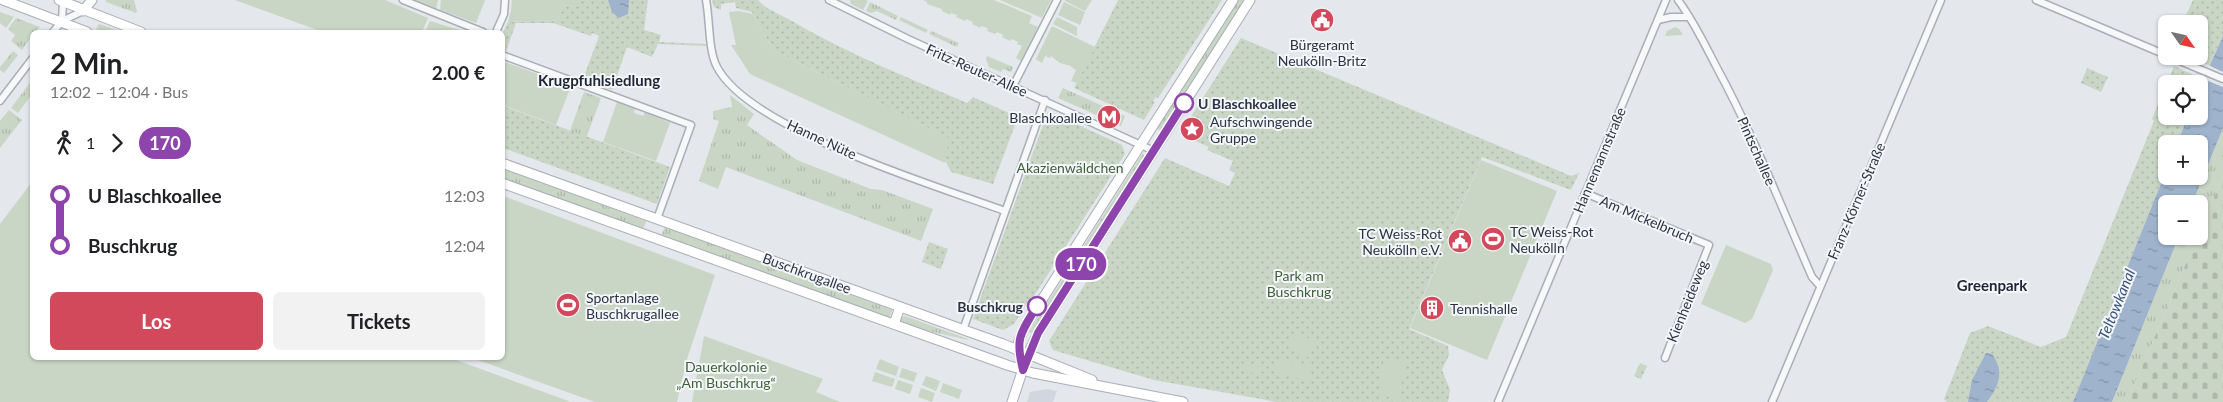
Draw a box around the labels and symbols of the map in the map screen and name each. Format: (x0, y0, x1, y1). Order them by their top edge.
public building icon: Bürgeramt Neukölln-Britz (1309, 7, 1335, 33)
north arrow (2158, 15, 2208, 65)
place label: Bürgeramt Neukölln-Britz (1278, 36, 1366, 69)
street label: Fritz-Reuter-Allee (924, 40, 1030, 100)
district label: Krugpfuhlsiedlung (538, 71, 660, 89)
marker: U Blaschkoallee (1174, 93, 1194, 113)
place label: U Blaschkoallee (1198, 95, 1297, 112)
metro station icon: Blaschkoallee (1096, 104, 1122, 130)
street label: Hannemannstraße (1569, 105, 1629, 215)
place label: Blaschkoallee (1009, 109, 1092, 126)
place label: Aufschwingende Gruppe (1210, 113, 1312, 146)
street label: Pintschallee (1734, 114, 1780, 188)
street label: Hanne Nüte (785, 115, 859, 163)
place icon: Aufschwingende Gruppe (1179, 116, 1205, 142)
street label: Franz-Körner-Straße (1824, 140, 1888, 262)
park label: Akazienwäldchen (1016, 159, 1124, 176)
street label: Am Mickelbruch (1598, 192, 1696, 246)
place label: TC Weiss-Rot Neukölln (1510, 223, 1594, 256)
place label: TC Weiss-Rot Neukölln e.V. (1359, 225, 1442, 258)
sports icon: TC Weiss-Rot Neukölln (1480, 226, 1506, 252)
public building icon: TC Weiss-Rot Neukölln e.V. (1447, 228, 1473, 254)
line badge: 170 (1052, 248, 1110, 280)
street label: Buschkrugallee (760, 249, 854, 297)
street label: Kienheideweg (1663, 257, 1711, 345)
water label: Teltowkanal (2094, 266, 2138, 342)
park label: Park am Buschkrug (1267, 267, 1331, 300)
district label: Greenpark (1957, 276, 2028, 294)
place label: Sportanlage Buschkrugallee (586, 289, 679, 322)
sports icon: Sportanlage Buschkrugallee (555, 292, 581, 318)
building icon: Tennishalle (1419, 295, 1445, 321)
marker: Buschkrug (1027, 296, 1047, 316)
place label: Buschkrug (957, 298, 1024, 315)
place label: Tennishalle (1450, 300, 1518, 317)
park label: Dauerkolonie „Am Buschkrug“ (676, 358, 776, 391)

